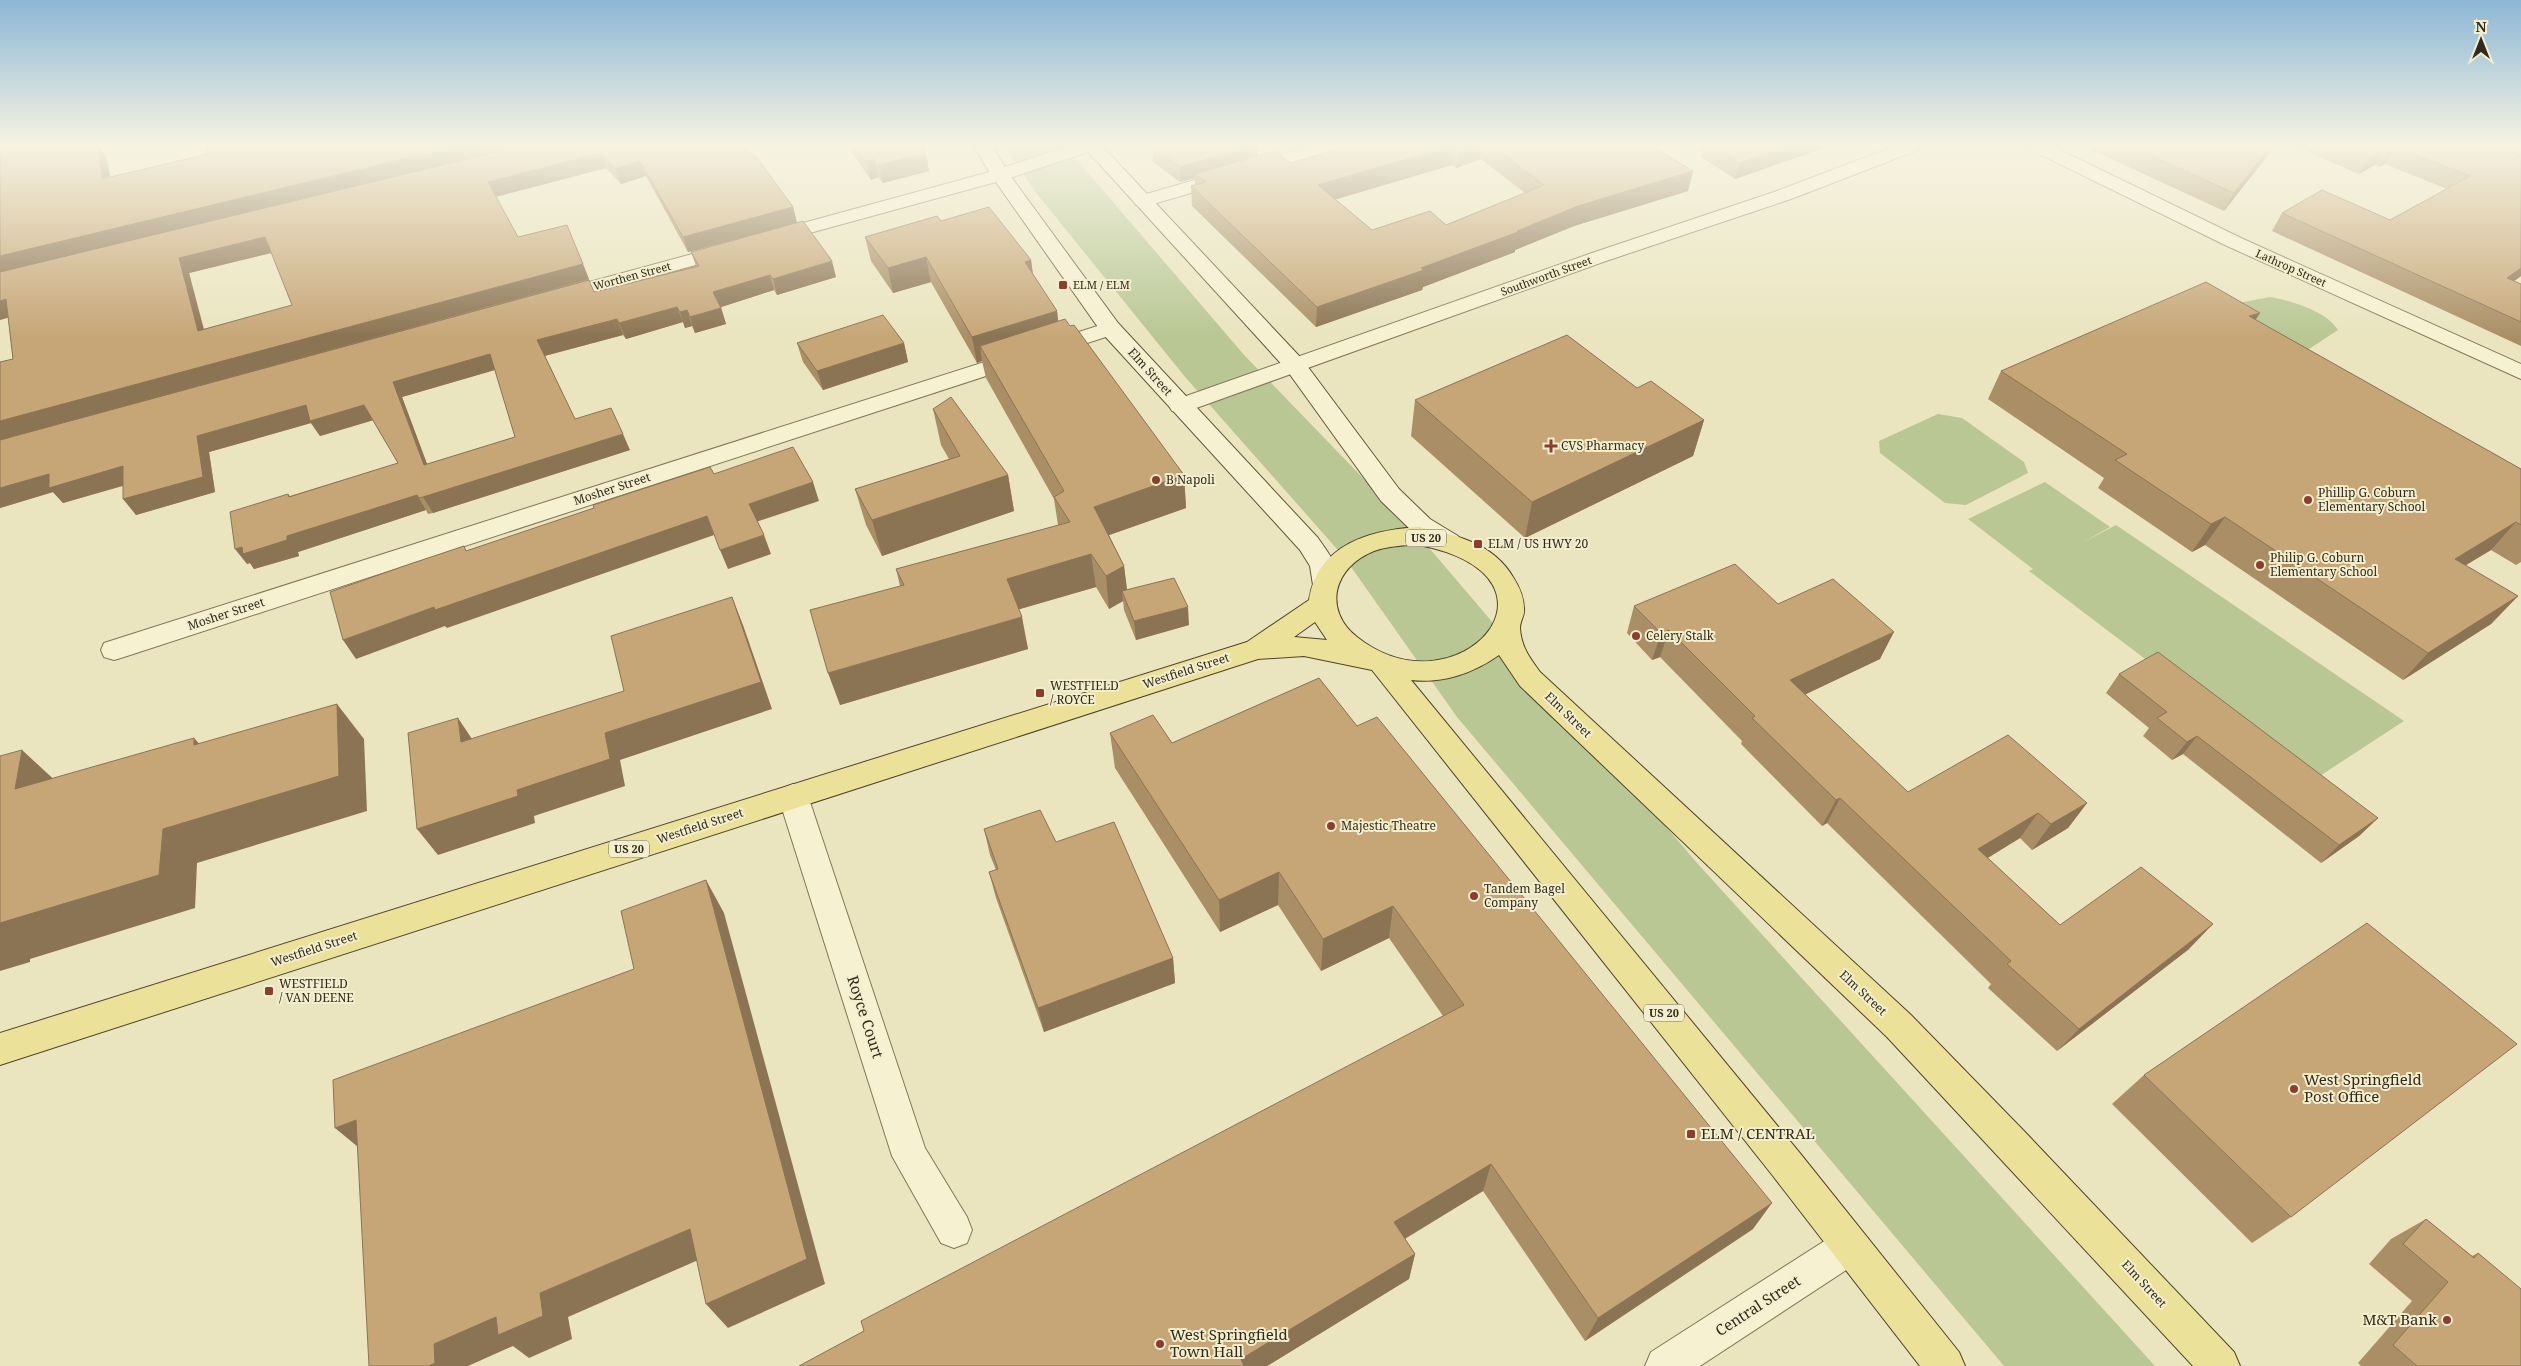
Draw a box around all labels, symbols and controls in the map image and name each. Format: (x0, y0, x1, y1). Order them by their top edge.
north arrow (2456, 15, 2506, 65)
text: N (2475, 17, 2487, 36)
street label: Lathrop Street (2254, 245, 2329, 290)
street label: Southworth Street (1498, 252, 1593, 299)
street label: Worthen Street (591, 258, 672, 293)
place label: ELM / ELM (1073, 277, 1130, 292)
marker: ELM / ELM (1057, 279, 1069, 291)
street label: Elm Street (1124, 344, 1176, 399)
place label: CVS Pharmacy (1561, 437, 1644, 454)
marker: CVS Pharmacy (1545, 440, 1557, 452)
street label: Mosher Street (571, 468, 652, 509)
place label: B Napoli (1166, 471, 1215, 488)
marker: B Napoli (1150, 474, 1162, 486)
place label: Phillip G. Coburn Elementary School (2318, 484, 2426, 515)
marker: Phillip G. Coburn Elementary School (2302, 494, 2314, 506)
road number: US 20 (1406, 530, 1446, 546)
place label: ELM / US HWY 20 (1488, 535, 1589, 552)
marker: ELM / US HWY 20 (1472, 538, 1484, 550)
place label: Philip G. Coburn Elementary School (2270, 549, 2378, 580)
marker: Philip G. Coburn Elementary School (2254, 559, 2266, 571)
street label: Mosher Street (185, 593, 266, 634)
place label: Celery Stalk (1646, 627, 1715, 644)
marker: Celery Stalk (1630, 630, 1642, 642)
street label: Westfield Street (1140, 649, 1231, 693)
place label: WESTFIELD / ROYCE (1050, 677, 1119, 708)
marker: WESTFIELD / ROYCE (1034, 687, 1046, 699)
street label: Elm Street (1541, 688, 1596, 741)
street label: Westfield Street (654, 804, 745, 848)
place label: Majestic Theatre (1341, 817, 1436, 834)
marker: Majestic Theatre (1325, 820, 1337, 832)
road number: US 20 (609, 841, 649, 858)
place label: Tandem Bagel Company (1484, 880, 1565, 911)
marker: Tandem Bagel Company (1468, 890, 1480, 902)
street label: Westfield Street (268, 927, 359, 971)
street label: Elm Street (1836, 966, 1891, 1019)
street label: Royce Court (843, 973, 889, 1061)
place label: WESTFIELD / VAN DEENE (279, 975, 354, 1006)
marker: WESTFIELD / VAN DEENE (263, 985, 275, 997)
road number: US 20 (1644, 1004, 1684, 1021)
place label: West Springfield Post Office (2304, 1069, 2422, 1106)
marker: West Springfield Post Office (2288, 1083, 2300, 1095)
place label: ELM / CENTRAL (1701, 1123, 1815, 1143)
marker: ELM / CENTRAL (1685, 1128, 1697, 1140)
street label: Elm Street (2118, 1256, 2171, 1311)
street label: Central Street (1711, 1270, 1804, 1340)
place label: M&T Bank (2362, 1309, 2437, 1329)
marker: M&T Bank (2441, 1314, 2453, 1326)
place label: West Springfield Town Hall (1170, 1324, 1288, 1361)
marker: West Springfield Town Hall (1154, 1338, 1166, 1350)

